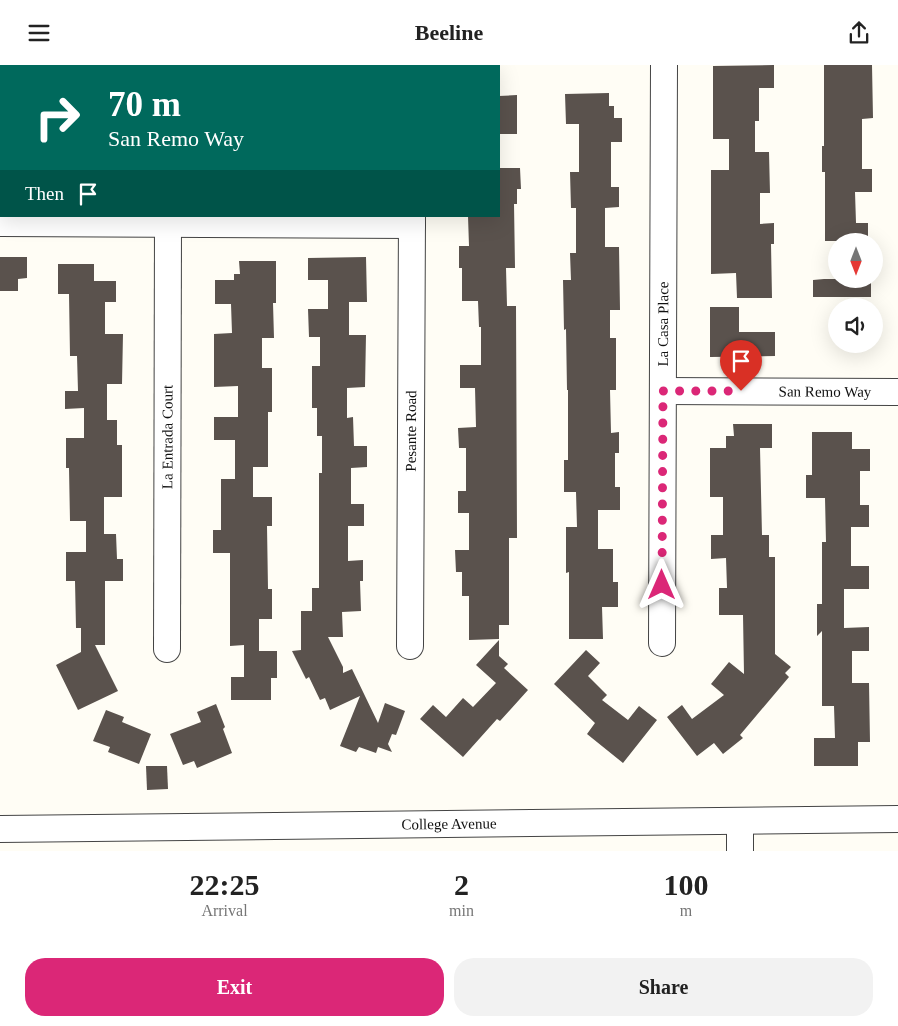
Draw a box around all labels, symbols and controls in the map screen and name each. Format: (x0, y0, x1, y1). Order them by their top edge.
icon: menu (25, 19, 53, 47)
icon: share (845, 19, 873, 47)
text: Beeline (415, 20, 483, 45)
icon: right (25, 85, 90, 150)
text: 70 m (108, 85, 181, 124)
text: San Remo Way (108, 126, 244, 151)
icon: arrive (74, 180, 102, 208)
text: Then (25, 183, 64, 204)
north arrow (828, 233, 882, 287)
map controls (828, 233, 883, 353)
street label: La Casa Place (655, 281, 671, 367)
button: sound (828, 298, 883, 353)
pin (720, 340, 762, 391)
icon: arrive (727, 347, 755, 375)
street label: San Remo Way (779, 383, 872, 400)
street label: La Entrada Court (159, 384, 176, 489)
street label: Pesante Road (403, 390, 419, 472)
position arrow (635, 558, 687, 610)
street label: College Avenue (401, 815, 497, 833)
text: 22:25 (190, 868, 260, 901)
text: 2 (454, 868, 469, 901)
text: 100 (663, 868, 708, 901)
text: Arrival (201, 902, 248, 919)
text: min (449, 902, 474, 919)
text: m (680, 902, 692, 919)
button: Exit (25, 958, 444, 1016)
button: Share (454, 958, 873, 1016)

